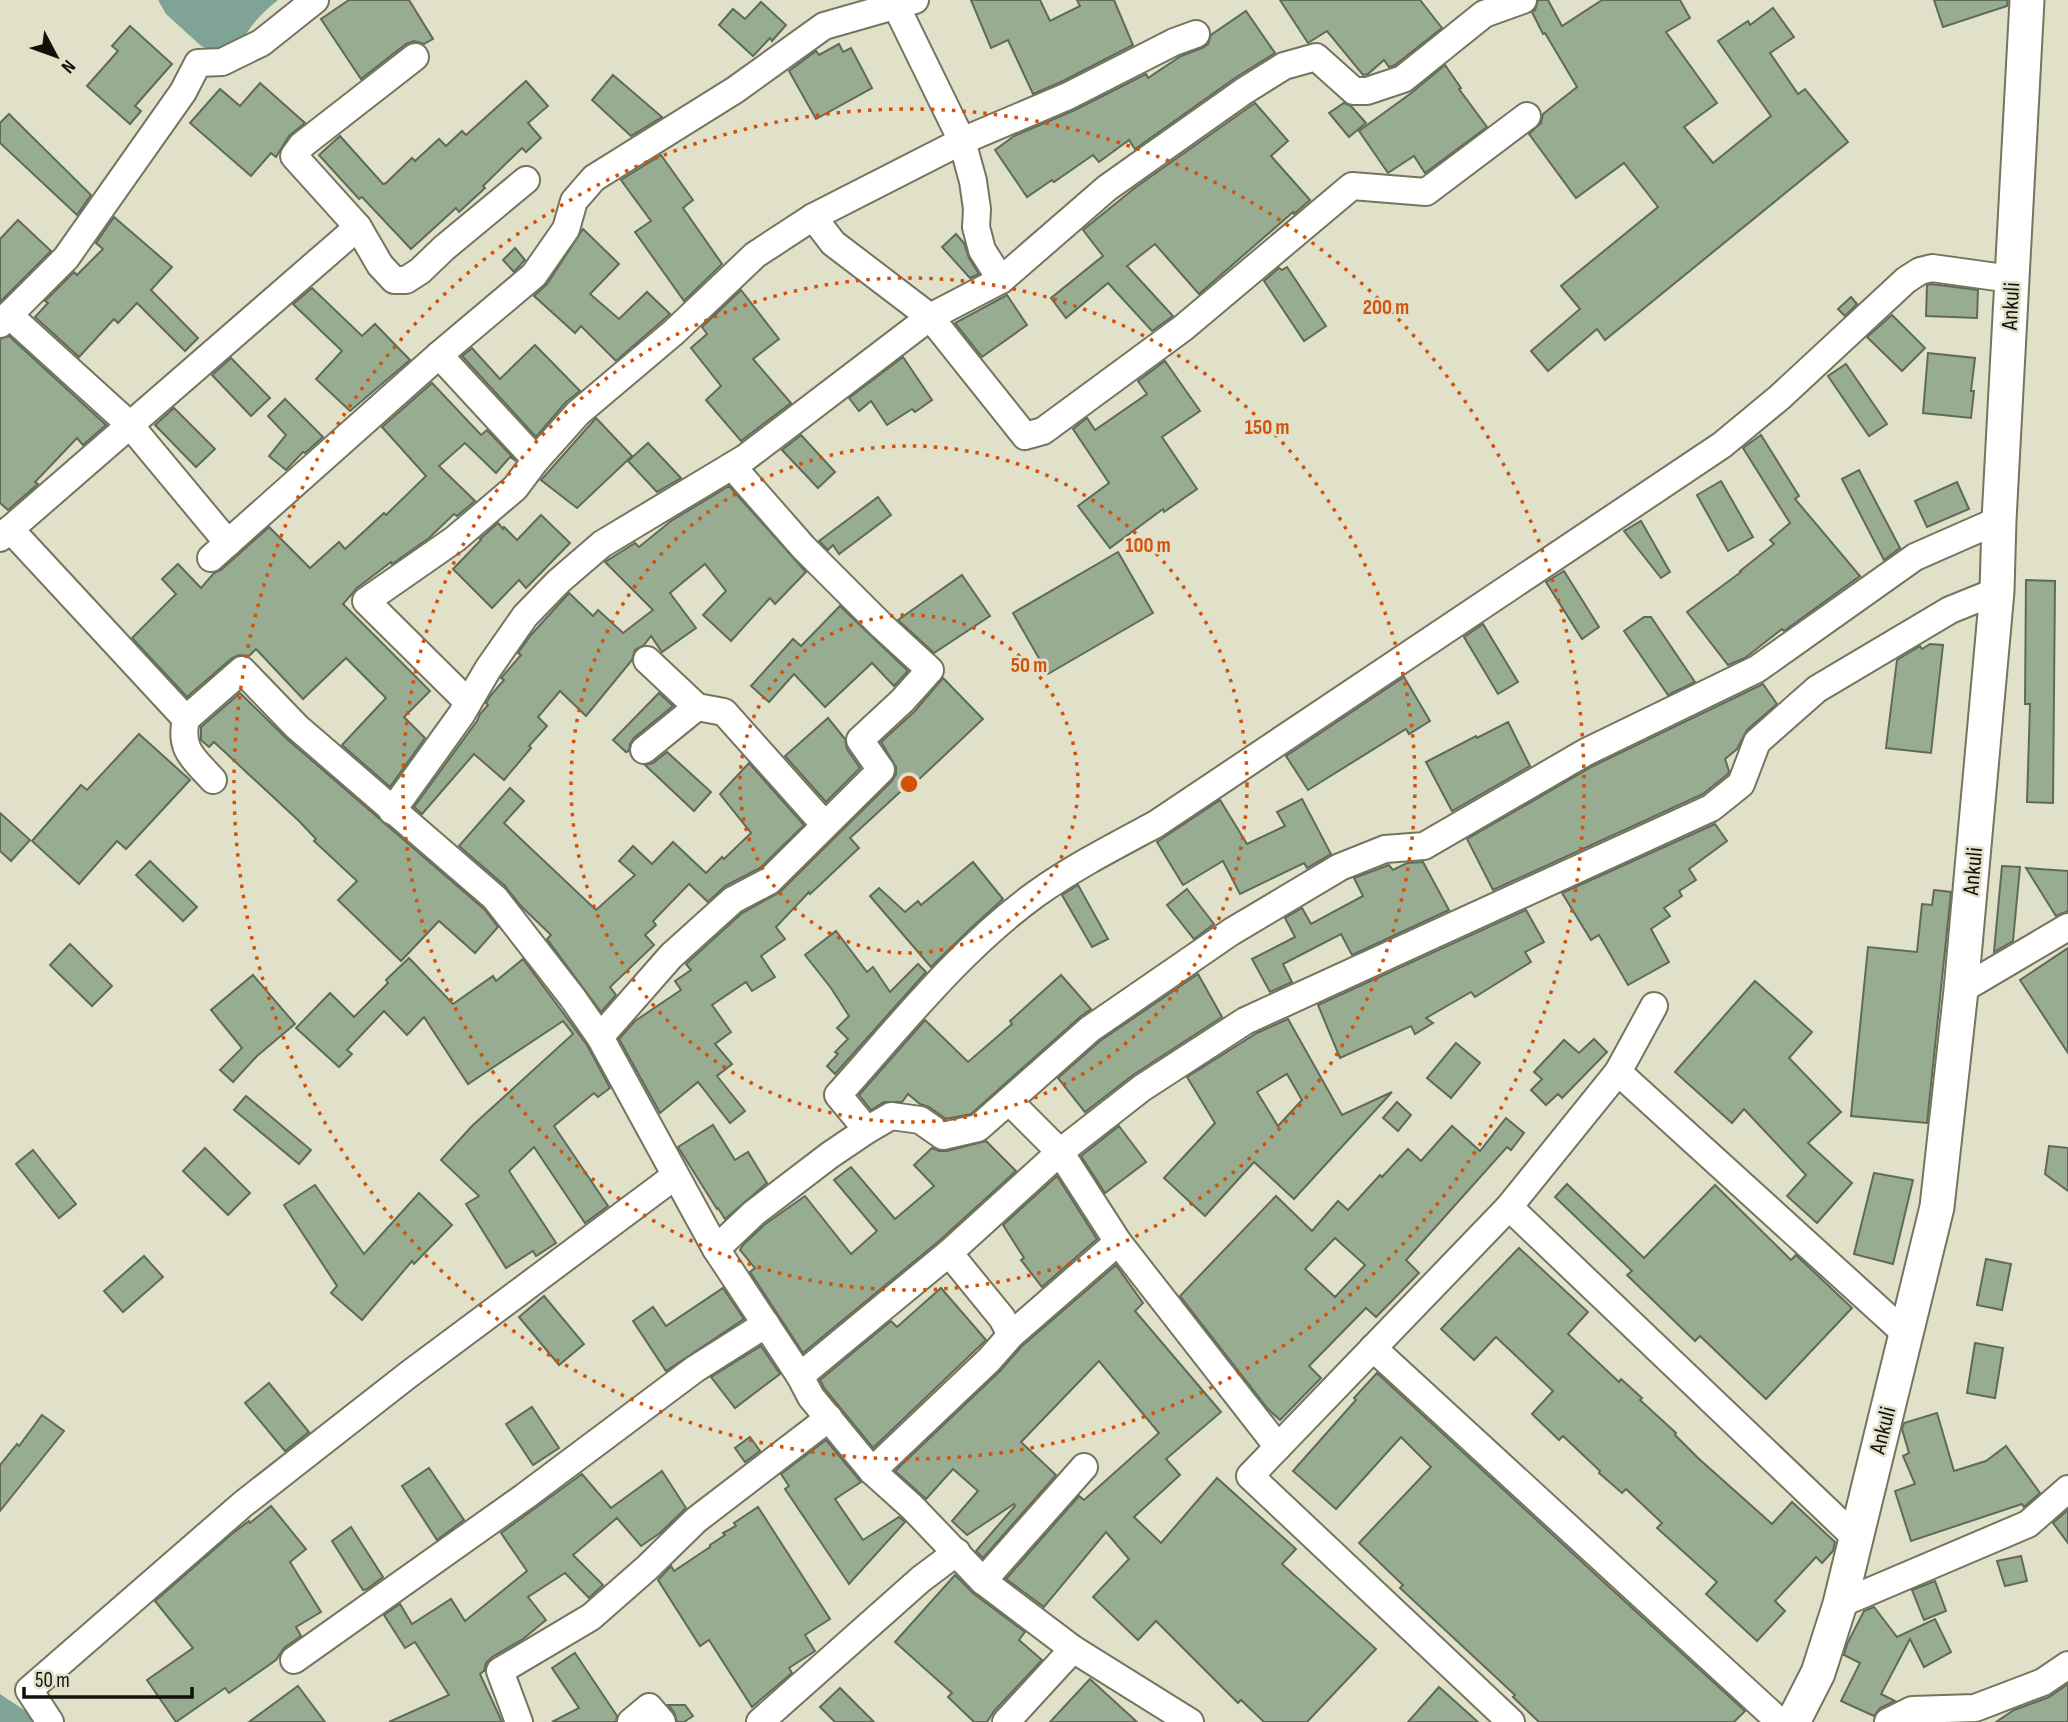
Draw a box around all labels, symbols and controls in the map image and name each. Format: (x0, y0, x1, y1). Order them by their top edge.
north arrow (21, 21, 91, 91)
text: N (56, 55, 80, 78)
street label: Ankuli (1996, 282, 2026, 332)
text: 200 m (1363, 295, 1409, 320)
text: 150 m (1245, 415, 1289, 440)
text: 100 m (1125, 533, 1171, 558)
text: 50 m (1011, 653, 1047, 678)
centre of rings (897, 772, 921, 796)
street label: Ankuli (1957, 846, 1989, 897)
street label: Ankuli (1863, 1404, 1902, 1458)
scale bar (24, 1656, 192, 1700)
text: 50 m (35, 1668, 70, 1693)

